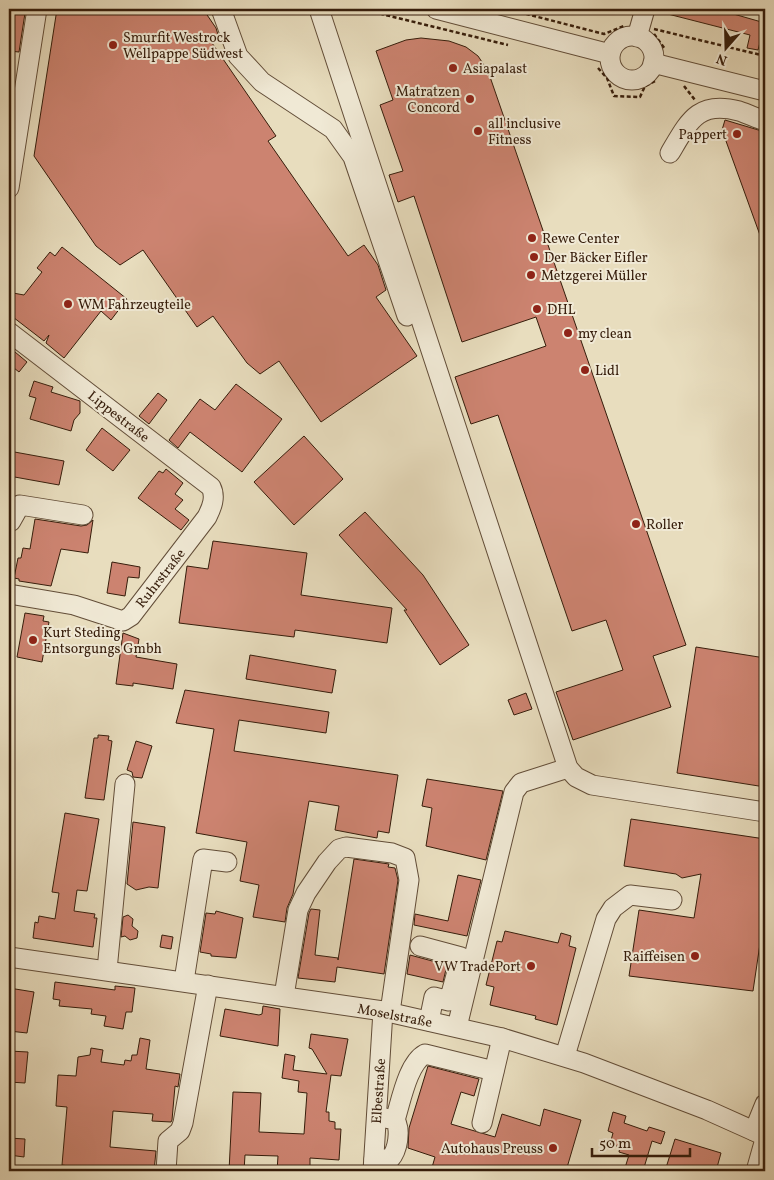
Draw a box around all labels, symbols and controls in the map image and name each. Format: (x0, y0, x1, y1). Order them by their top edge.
north arrow (702, 22, 752, 72)
place label: Smurfit Westrock Wellpappe Südwest (123, 29, 243, 64)
marker: Smurfit Westrock Wellpappe Südwest (107, 39, 119, 51)
text: N (714, 48, 730, 69)
place label: Asiapalast (463, 60, 527, 79)
marker: Asiapalast (447, 62, 459, 74)
place label: Matratzen Concord (396, 83, 460, 118)
marker: Matratzen Concord (464, 93, 476, 105)
place label: all inclusive Fitness (488, 115, 561, 150)
marker: all inclusive Fitness (472, 125, 484, 137)
place label: Pappert (678, 126, 727, 145)
marker: Pappert (731, 128, 743, 140)
place label: Rewe Center (542, 230, 619, 249)
marker: Rewe Center (526, 232, 538, 244)
place label: Der Bäcker Eifler (544, 249, 648, 268)
marker: Der Bäcker Eifler (528, 251, 540, 263)
place label: Metzgerei Müller (541, 267, 647, 286)
marker: Metzgerei Müller (525, 269, 537, 281)
place label: WM Fahrzeugteile (78, 296, 191, 315)
marker: WM Fahrzeugteile (62, 298, 74, 310)
place label: DHL (547, 301, 576, 320)
marker: DHL (531, 303, 543, 315)
place label: my clean (578, 325, 632, 344)
marker: my clean (562, 327, 574, 339)
place label: Lidl (595, 362, 619, 381)
marker: Lidl (579, 364, 591, 376)
street label: Lippestraße (83, 387, 153, 448)
place label: Roller (646, 516, 684, 535)
marker: Roller (630, 518, 642, 530)
street label: Ruhrstraße (132, 545, 191, 613)
place label: Kurt Steding Entsorgungs Gmbh (43, 624, 162, 659)
marker: Kurt Steding Entsorgungs Gmbh (27, 634, 39, 646)
place label: Raiffeisen (623, 948, 685, 967)
marker: Raiffeisen (689, 950, 701, 962)
place label: VW TradePort (434, 958, 521, 977)
marker: VW TradePort (525, 960, 537, 972)
street label: Moselstraße (356, 1000, 434, 1033)
street label: Elbestraße (368, 1057, 391, 1125)
scale bar (592, 1125, 689, 1157)
text: 50 m (599, 1134, 631, 1155)
place label: Autohaus Preuss (441, 1140, 543, 1159)
marker: Autohaus Preuss (547, 1142, 559, 1154)

